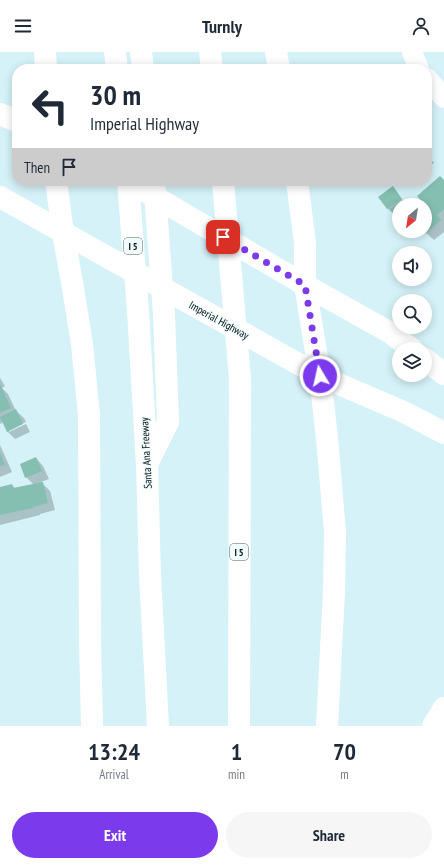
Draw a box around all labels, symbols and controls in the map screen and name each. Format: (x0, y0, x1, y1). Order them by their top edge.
icon: menu (12, 15, 34, 37)
text: Turnly (202, 15, 242, 38)
icon: person (410, 15, 432, 37)
text: 30 m (90, 76, 141, 113)
icon: left (24, 80, 76, 132)
text: Imperial Highway (90, 112, 199, 135)
icon: arrive (58, 156, 80, 178)
text: Then (24, 158, 50, 177)
north arrow (392, 198, 432, 238)
map controls (392, 198, 432, 382)
pin (206, 220, 240, 254)
icon: arrive (212, 226, 234, 248)
road number: I 5 (124, 238, 142, 254)
button: sound (392, 246, 432, 286)
button: search (392, 294, 432, 334)
street label: Imperial Highway (186, 298, 252, 343)
button: layers (392, 342, 432, 382)
position arrow (299, 355, 341, 397)
street label: Santa Ana Freeway (137, 416, 155, 489)
road number: I 5 (230, 544, 248, 560)
text: 13:24 (88, 736, 140, 767)
text: 1 (231, 736, 242, 767)
text: 70 (333, 736, 356, 767)
text: Arrival (99, 766, 129, 783)
text: min (228, 766, 245, 783)
text: m (340, 766, 349, 783)
button: Exit (12, 812, 218, 858)
button: Share (226, 812, 432, 858)

